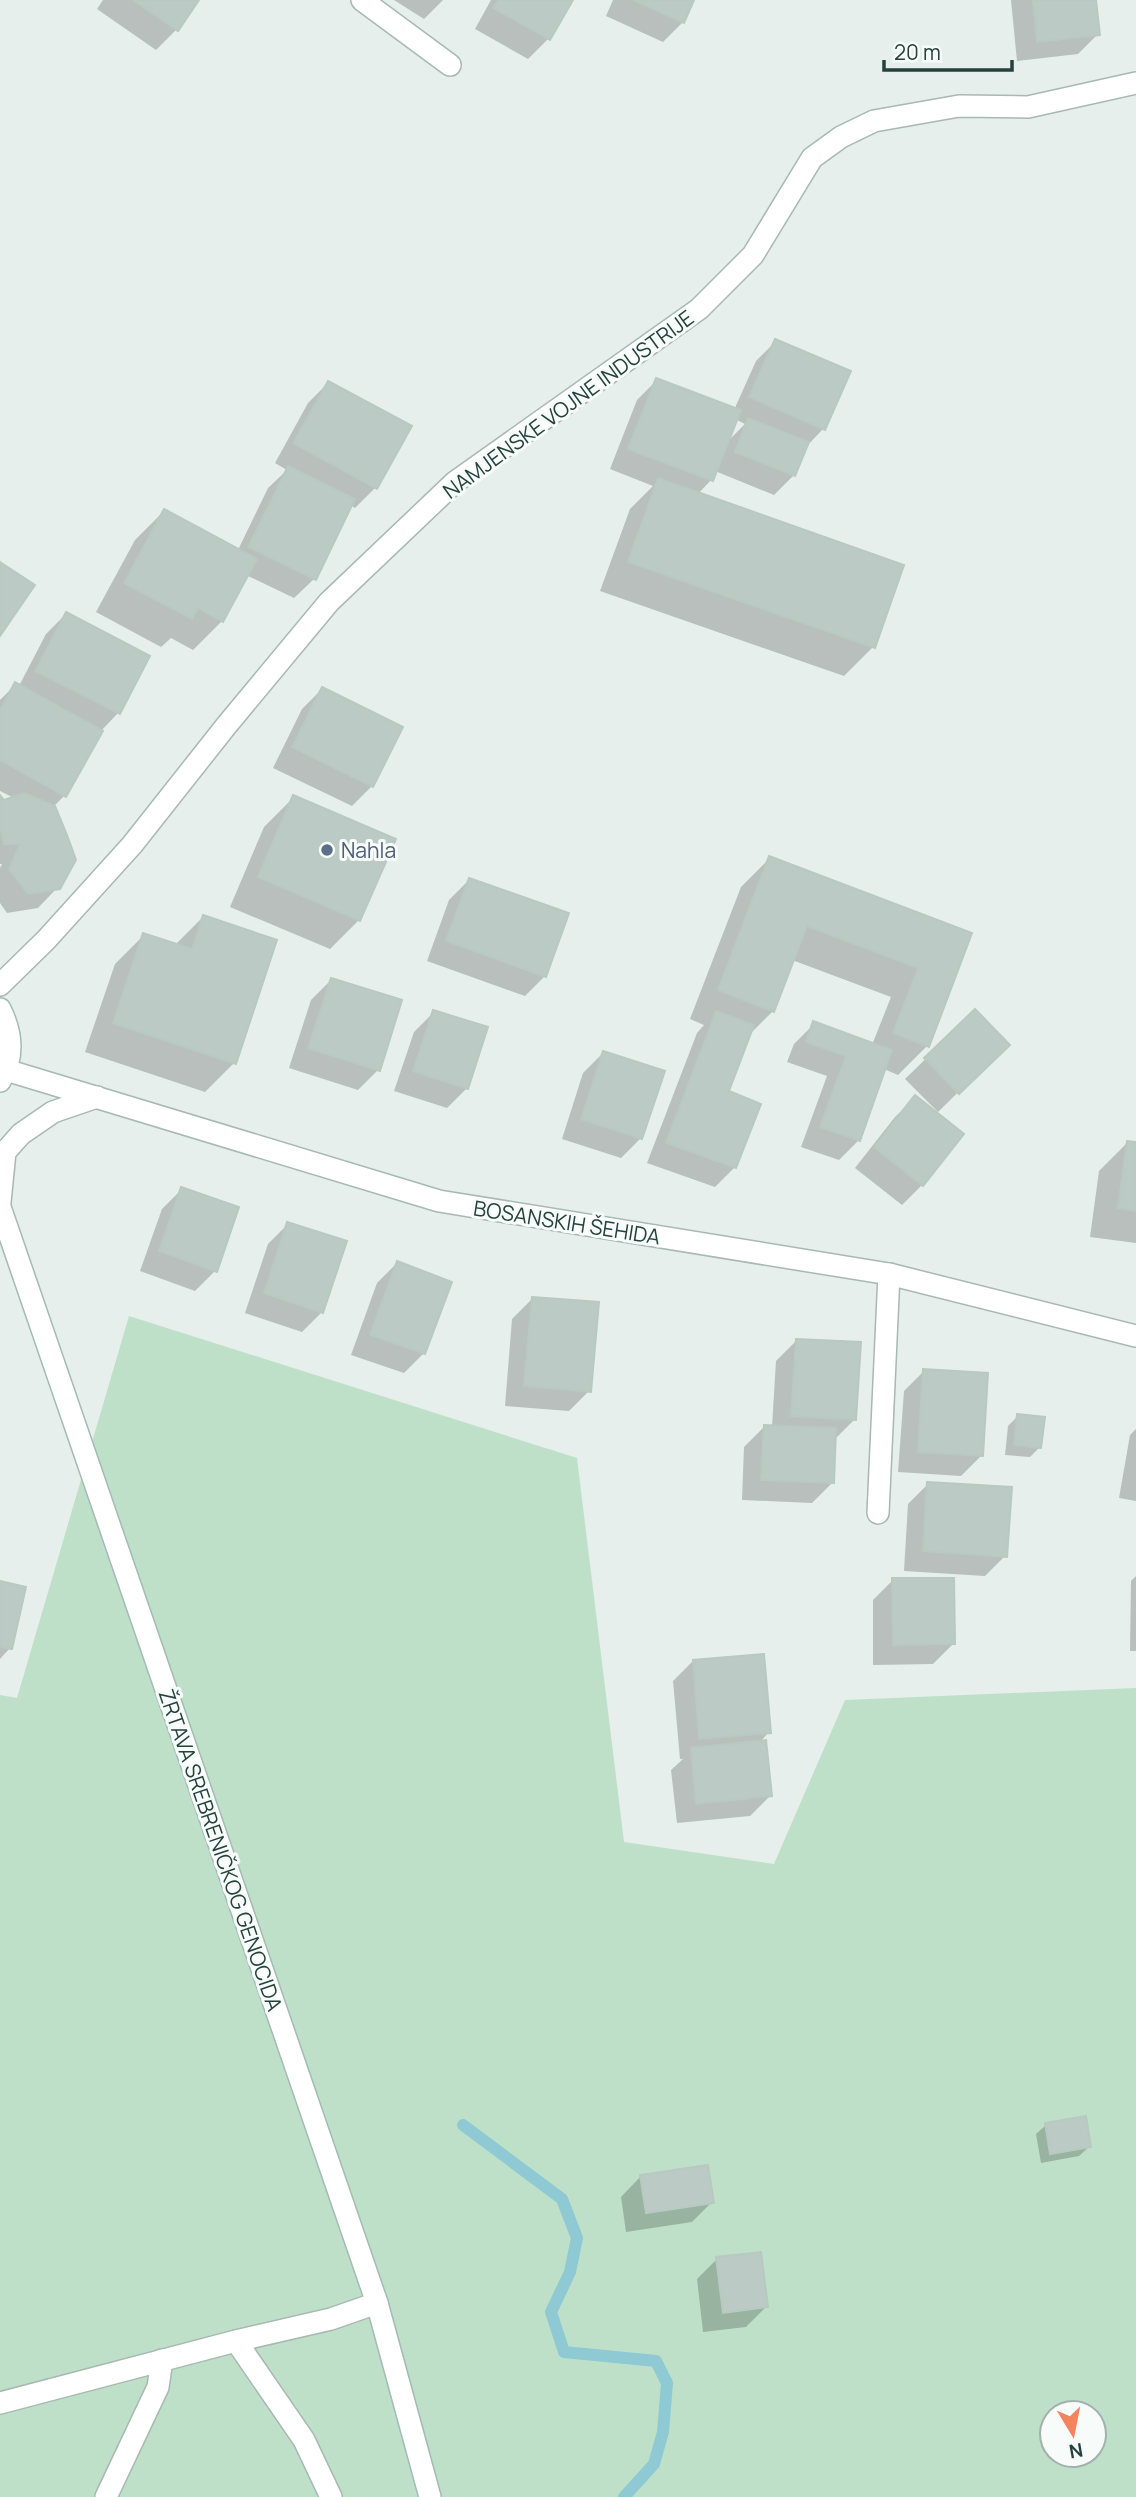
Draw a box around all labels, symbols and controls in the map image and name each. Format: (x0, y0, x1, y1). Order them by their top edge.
scale bar (884, 28, 1012, 72)
text: 20 m (894, 38, 941, 66)
street label: NAMJENSKE VOJNE INDUSTRIJE (437, 303, 699, 505)
place label: Nahla (341, 836, 396, 864)
marker: Nahla (319, 842, 335, 858)
street label: BOSANSKIH ŠEHIDA (472, 1193, 662, 1251)
street label: ŽRTAVA SREBRENIČKOG GENOCIDA (153, 1685, 289, 2015)
north arrow (1038, 2399, 1108, 2469)
text: N (1067, 2437, 1085, 2465)

